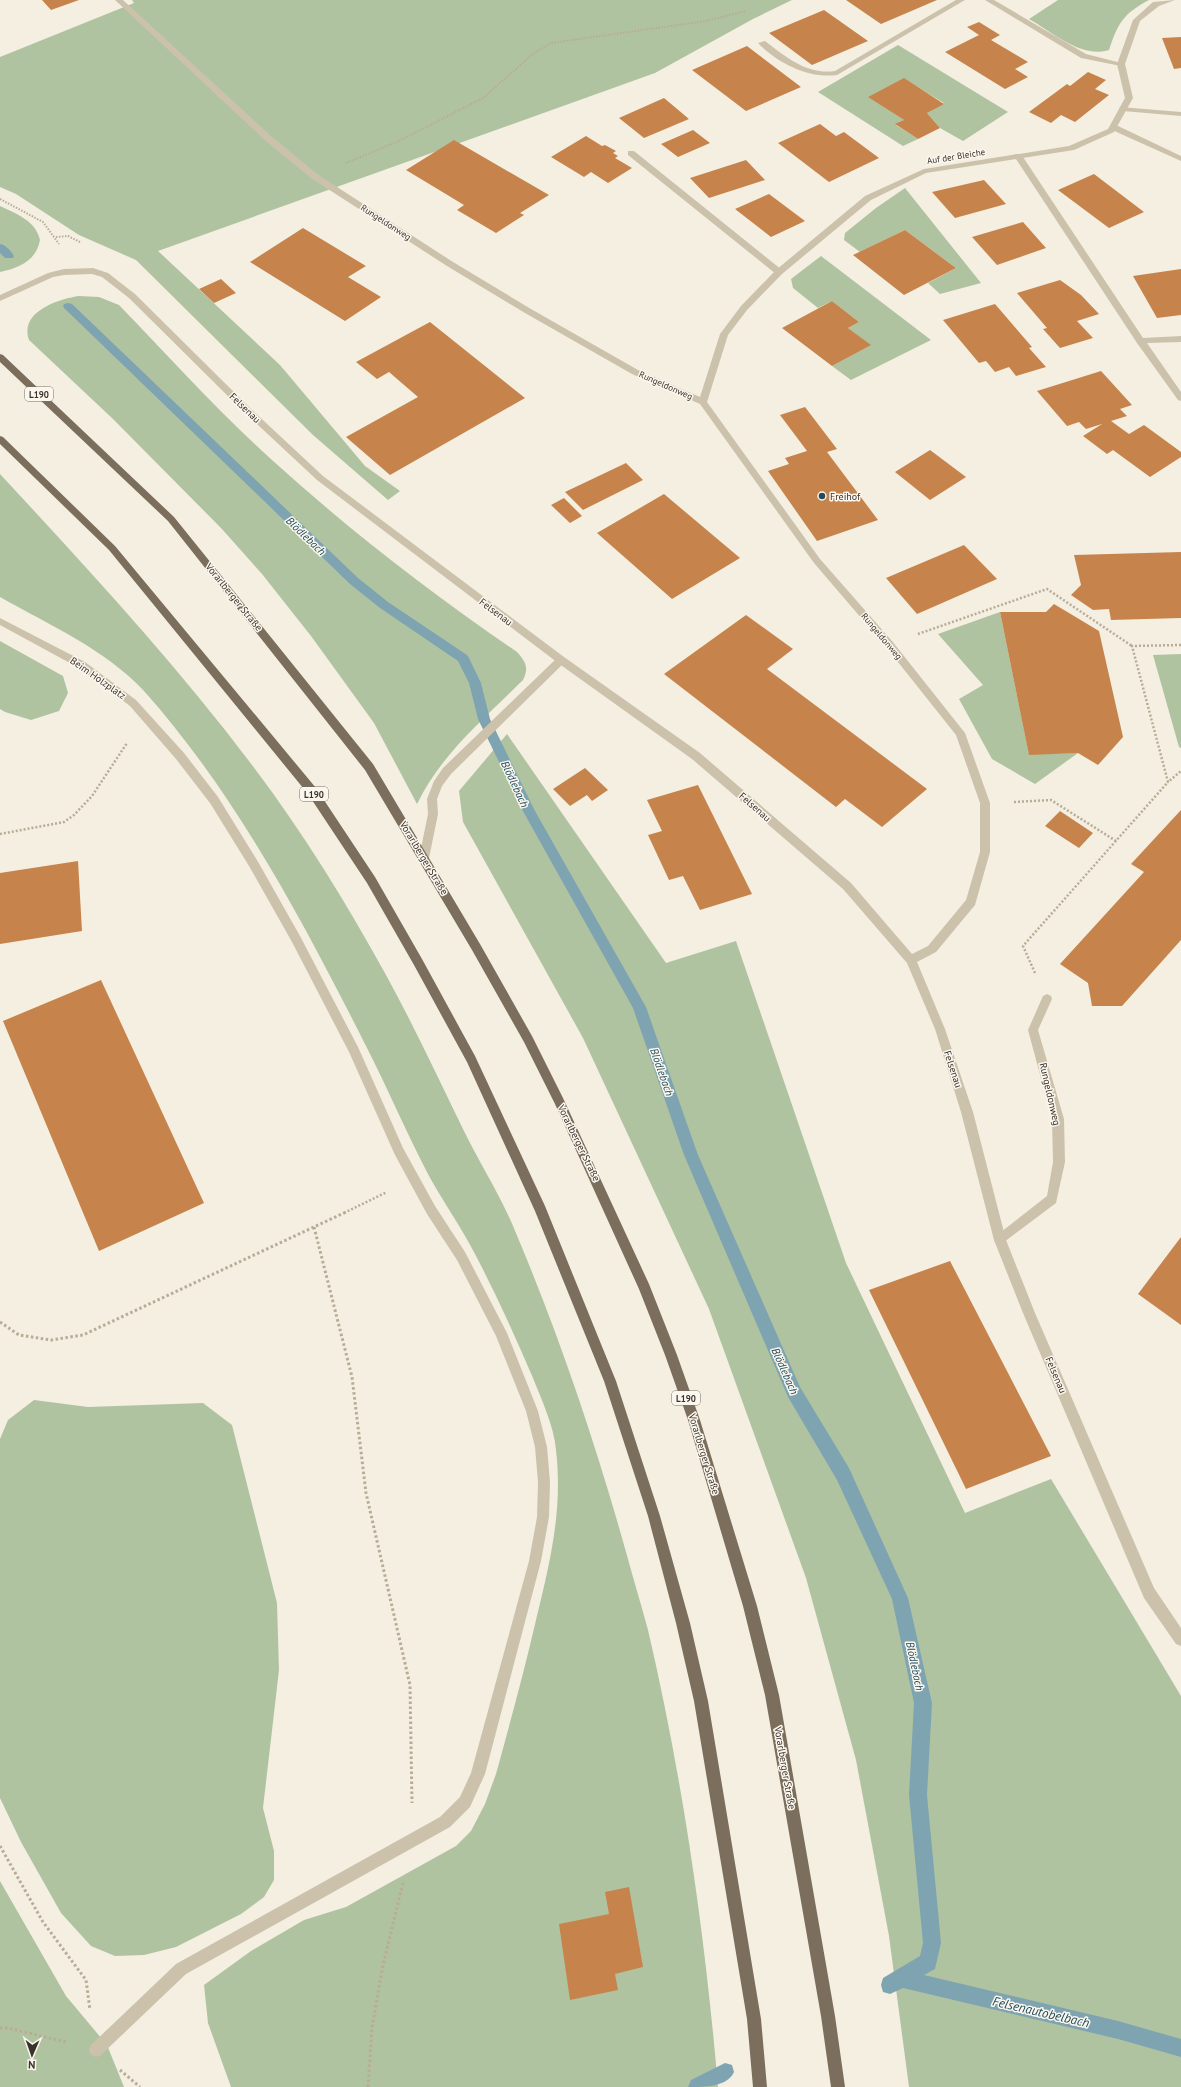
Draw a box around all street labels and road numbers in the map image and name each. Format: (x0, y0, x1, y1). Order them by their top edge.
street label: Auf der Bleiche (926, 146, 986, 166)
street label: Rungeldonweg (359, 202, 413, 242)
street label: Rungeldonweg (638, 368, 695, 402)
road number: L190 (25, 387, 53, 401)
street label: Felsenau (227, 390, 263, 426)
street label: Vorarlberger Straße (202, 560, 265, 634)
street label: Felsenau (477, 595, 515, 629)
street label: Rungeldonweg (859, 610, 905, 662)
street label: Beim Holzplatz (68, 654, 128, 702)
road number: L190 (300, 787, 328, 801)
street label: Felsenau (736, 790, 774, 824)
street label: Vorarlberger Straße (396, 818, 451, 897)
street label: Felsenau (941, 1049, 965, 1089)
street label: Rungeldonweg (1036, 1061, 1064, 1127)
street label: Vorarlberger Straße (554, 1102, 603, 1183)
street label: Felsenau (1043, 1355, 1069, 1395)
road number: L190 (672, 1391, 700, 1405)
street label: Vorarlberger Straße (685, 1411, 722, 1496)
street label: Vorarlberger Straße (771, 1725, 799, 1810)

